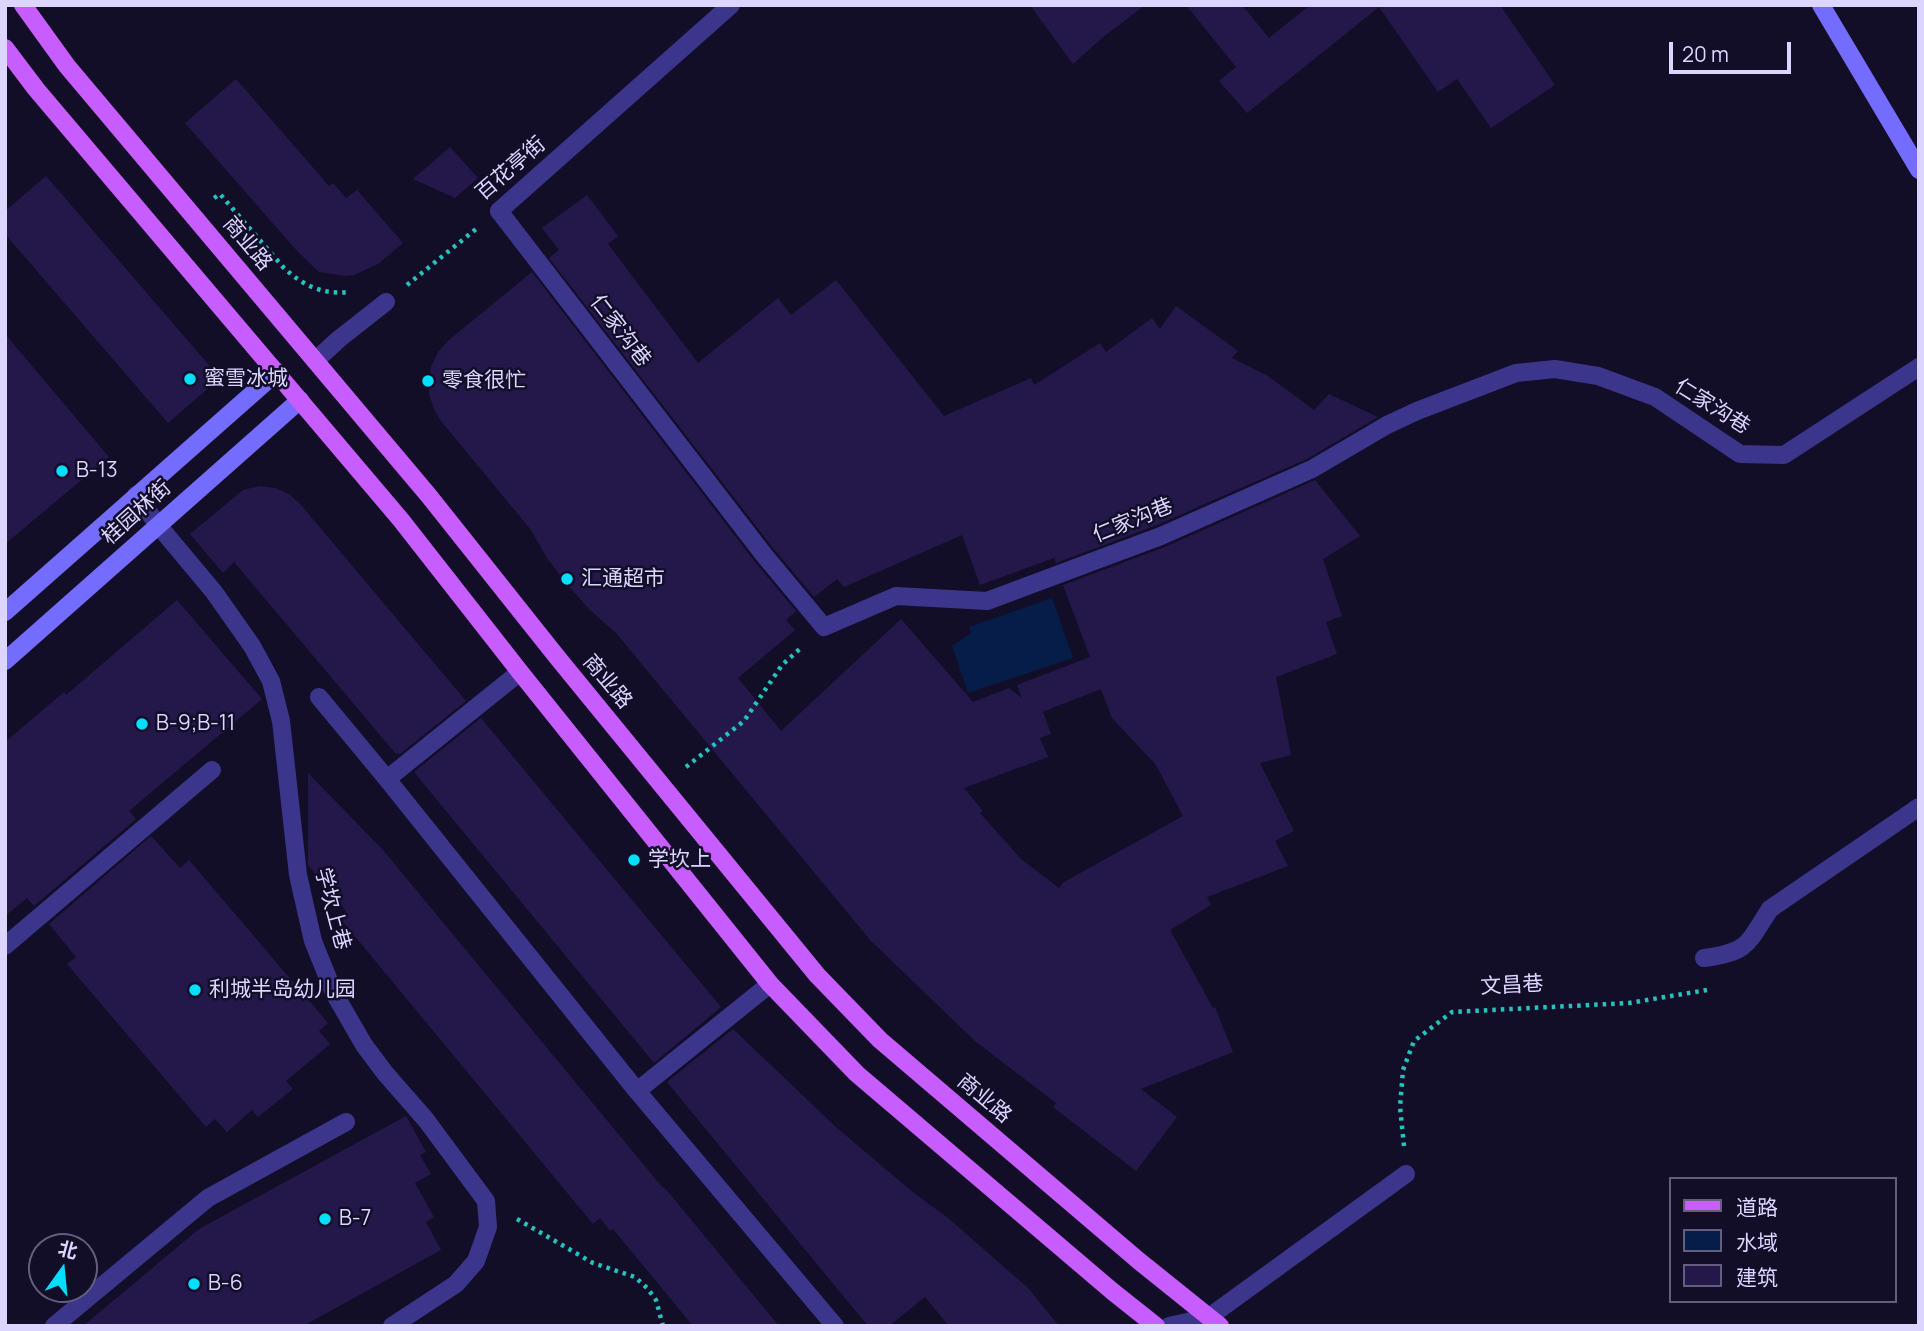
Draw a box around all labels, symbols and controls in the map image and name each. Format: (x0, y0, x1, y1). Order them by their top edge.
scale bar (1672, 28, 1794, 72)
text: 20 m (1682, 40, 1729, 68)
street label: 百花亭街 (471, 132, 551, 206)
street label: 商业路 (217, 212, 277, 276)
street label: 仁家沟巷 (584, 290, 656, 372)
place label: 蜜雪冰城 (204, 366, 288, 392)
place label: 零食很忙 (442, 368, 526, 394)
marker: 蜜雪冰城 (182, 371, 198, 387)
marker: 零食很忙 (420, 373, 436, 389)
street label: 仁家沟巷 (1670, 374, 1754, 440)
place label: B-13 (76, 458, 117, 484)
marker: B-13 (54, 463, 70, 479)
street label: 桂园林街 (97, 476, 177, 550)
street label: 仁家沟巷 (1089, 494, 1177, 548)
place label: 汇通超市 (581, 566, 665, 592)
marker: 汇通超市 (559, 571, 575, 587)
street label: 商业路 (577, 650, 637, 714)
place label: B-9;B-11 (156, 711, 235, 737)
marker: B-9;B-11 (134, 716, 150, 732)
place label: 学坎上 (648, 847, 711, 873)
marker: 学坎上 (626, 852, 642, 868)
street label: 学坎上巷 (309, 865, 355, 953)
street label: 文昌巷 (1480, 972, 1544, 1000)
place label: 利城半岛幼儿园 (209, 977, 356, 1003)
marker: 利城半岛幼儿园 (187, 982, 203, 998)
street label: 商业路 (952, 1069, 1016, 1129)
legend (1668, 1177, 1896, 1303)
text: 道路 (1736, 1193, 1778, 1221)
place label: B-7 (339, 1206, 371, 1232)
marker: B-7 (317, 1211, 333, 1227)
text: 水域 (1736, 1228, 1778, 1256)
north arrow (28, 1233, 98, 1303)
text: 北 (55, 1235, 80, 1265)
text: 建筑 (1736, 1263, 1778, 1291)
place label: B-6 (208, 1271, 243, 1297)
marker: B-6 (186, 1276, 202, 1292)

